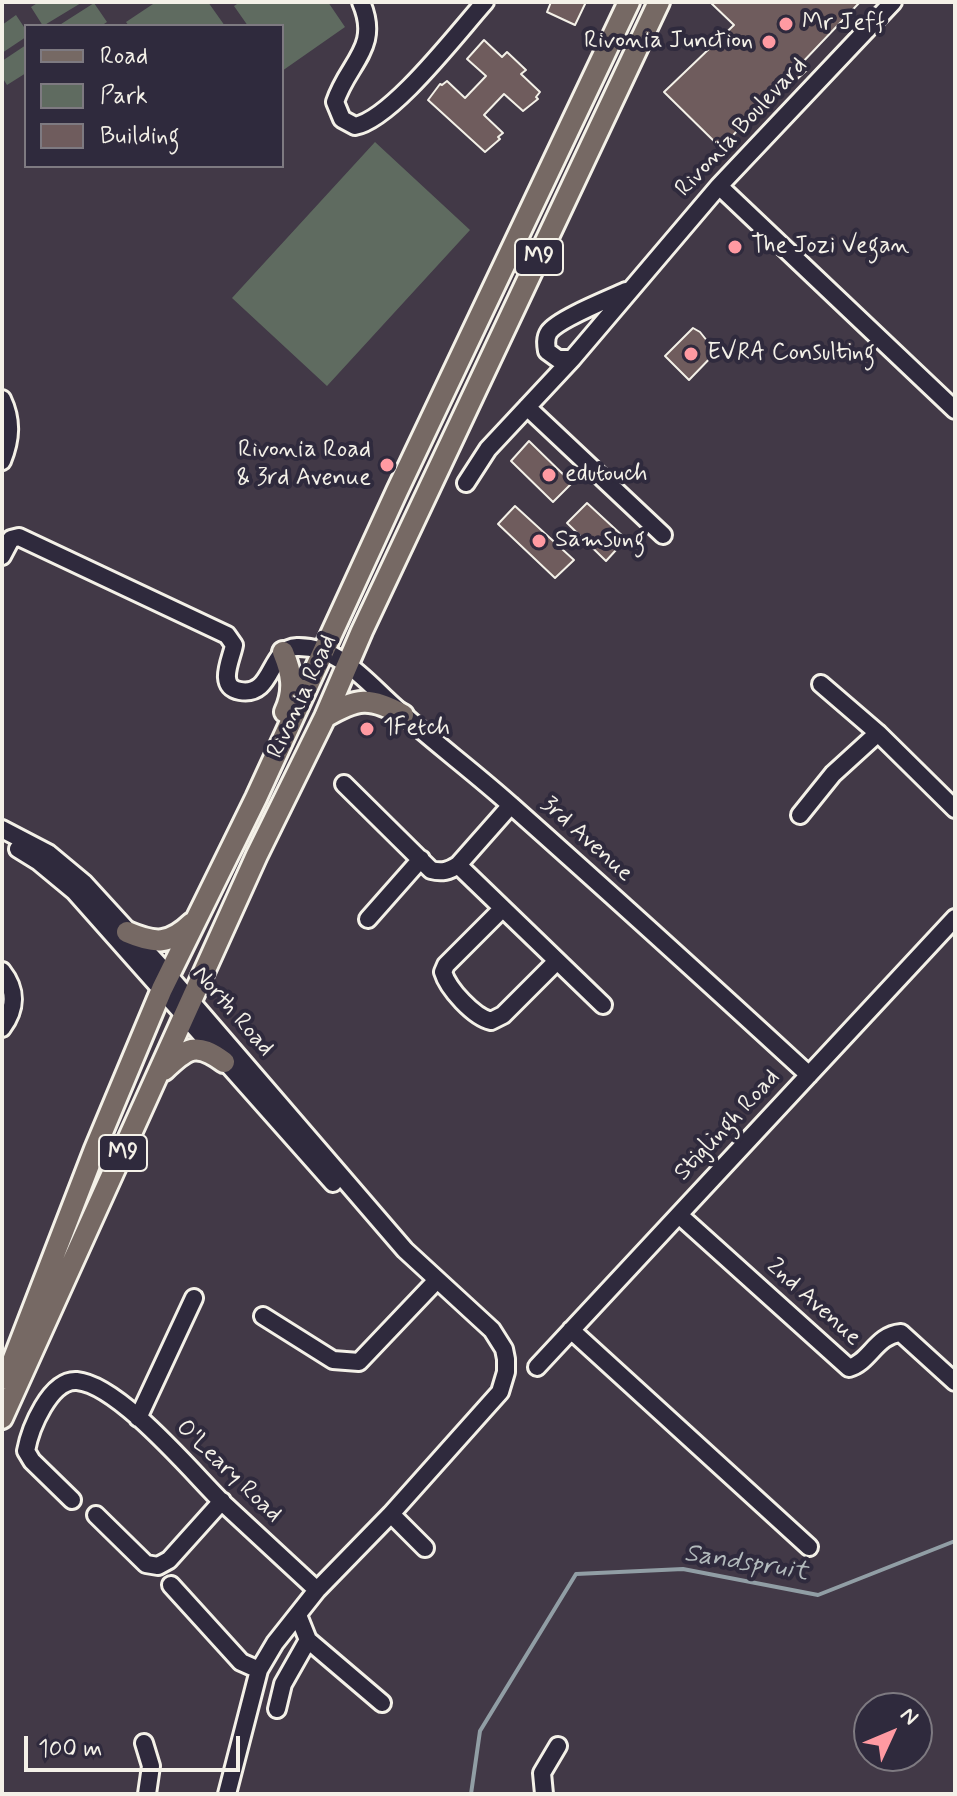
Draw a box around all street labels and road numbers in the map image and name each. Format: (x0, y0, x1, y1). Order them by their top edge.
street label: Rivonia Boulevard (670, 52, 814, 204)
road number: M9 (515, 239, 563, 275)
street label: Rivonia Road (262, 631, 344, 763)
street label: 3rd Avenue (534, 791, 638, 889)
street label: North Road (185, 961, 279, 1063)
street label: Stiglingh Road (669, 1064, 787, 1188)
road number: M9 (99, 1135, 147, 1171)
street label: 2nd Avenue (760, 1253, 866, 1353)
street label: O'Leary Road (169, 1414, 287, 1530)

